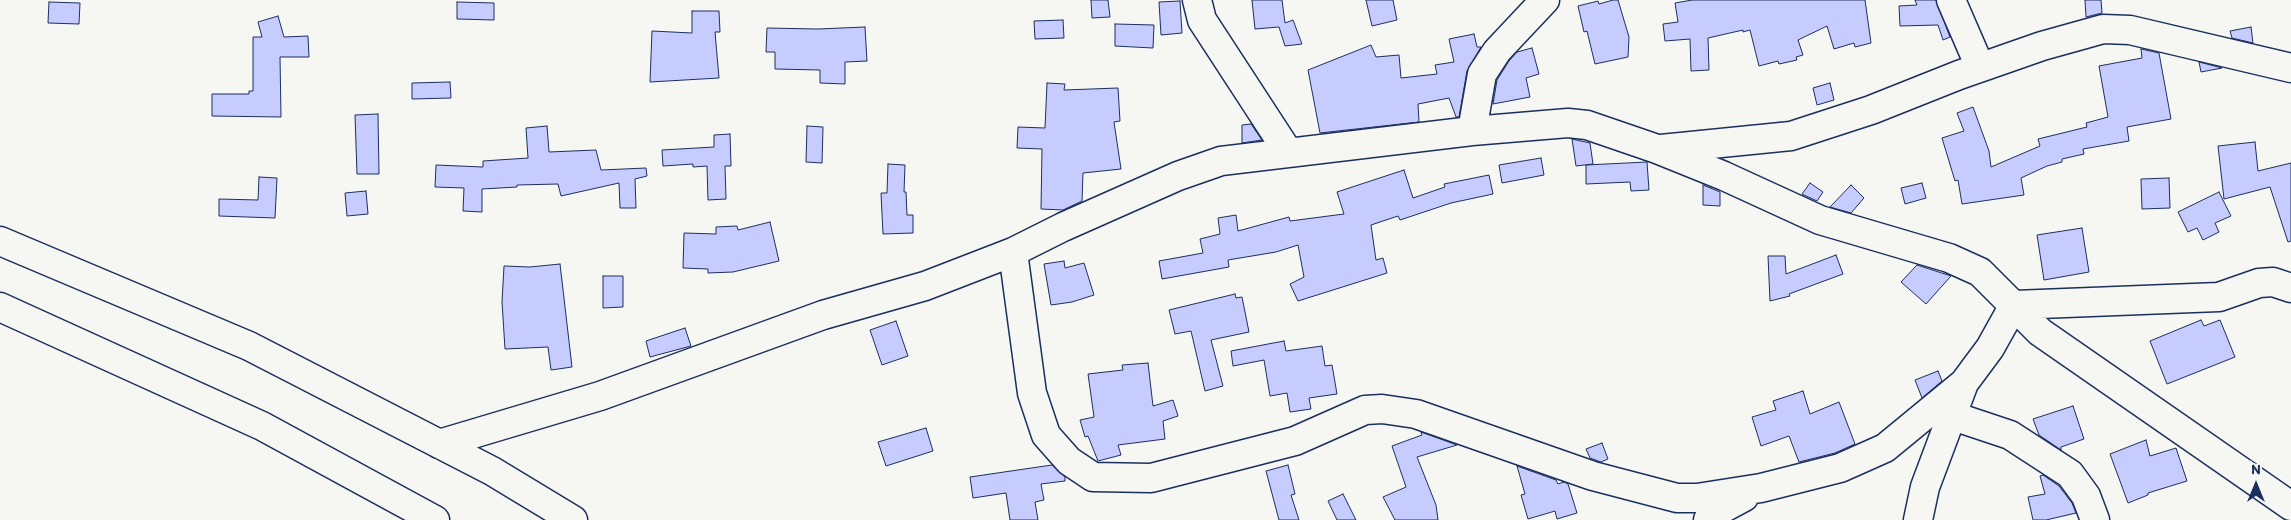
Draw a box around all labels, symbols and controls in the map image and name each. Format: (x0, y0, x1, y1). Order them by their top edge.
north arrow (2231, 460, 2281, 510)
text: N (2251, 461, 2261, 478)

